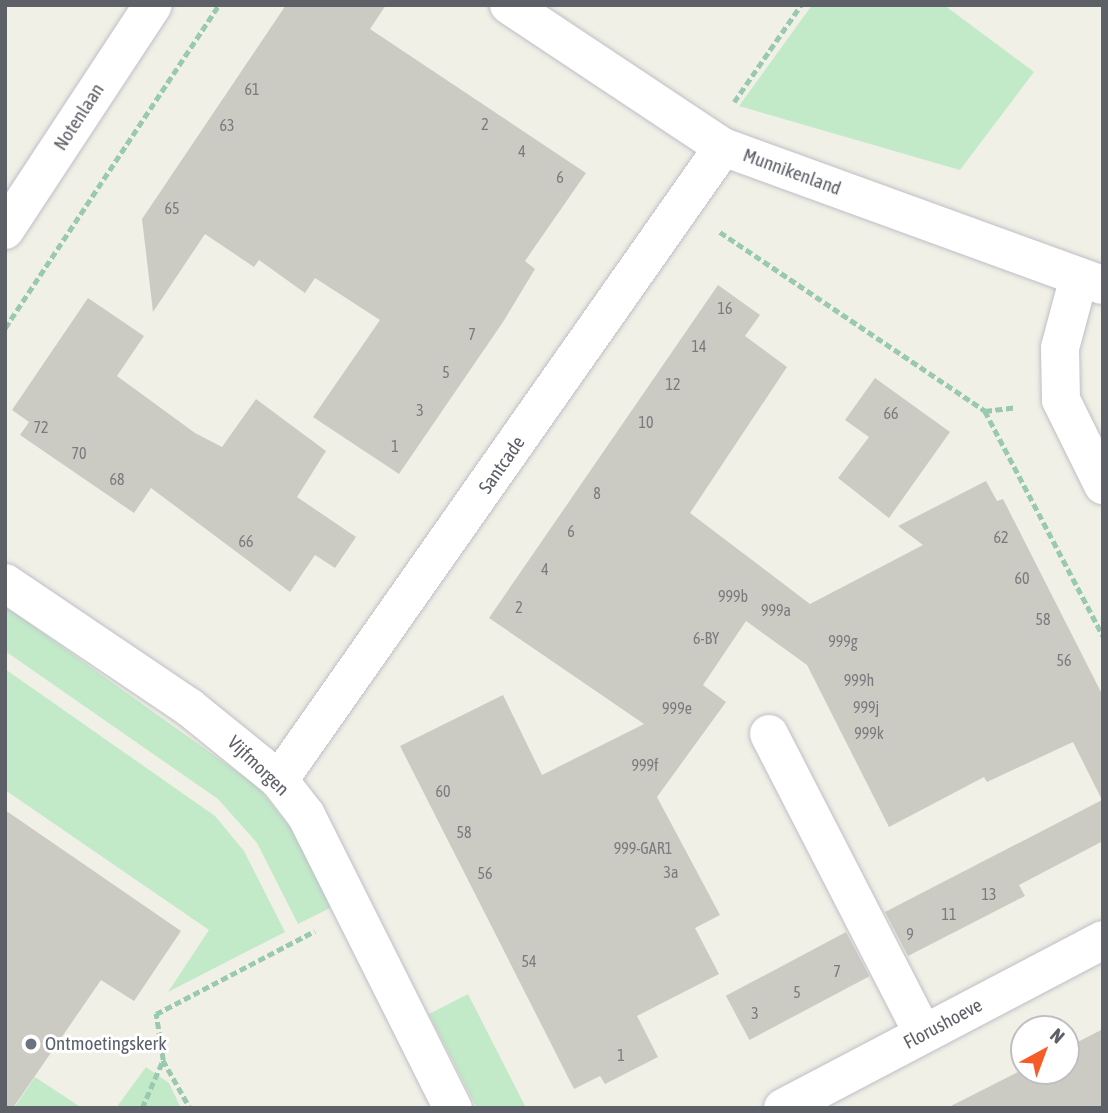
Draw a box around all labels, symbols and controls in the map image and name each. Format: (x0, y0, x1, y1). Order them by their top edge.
street label: Notenlaan (49, 79, 109, 155)
house number: 61 (244, 79, 260, 99)
house number: 2 (481, 114, 489, 134)
house number: 63 (219, 115, 235, 135)
house number: 4 (518, 141, 526, 161)
street label: Munnikenland (740, 144, 844, 200)
house number: 6 (556, 167, 564, 187)
house number: 65 (164, 198, 180, 218)
house number: 16 (717, 298, 733, 318)
house number: 7 (468, 324, 476, 344)
house number: 14 (691, 336, 707, 356)
house number: 5 (442, 362, 450, 382)
house number: 12 (665, 374, 681, 394)
house number: 3 (416, 400, 424, 420)
house number: 66 (883, 403, 899, 423)
house number: 10 (638, 412, 654, 432)
house number: 72 (33, 417, 49, 437)
street label: Santcade (474, 432, 530, 498)
house number: 1 (391, 436, 399, 456)
house number: 70 (71, 443, 87, 463)
house number: 68 (109, 469, 125, 489)
house number: 8 (593, 483, 601, 503)
house number: 6 (567, 521, 575, 541)
house number: 62 (993, 527, 1009, 547)
house number: 66 (238, 531, 254, 551)
house number: 4 (541, 559, 549, 579)
house number: 60 (1014, 568, 1030, 588)
house number: 999b (718, 586, 748, 606)
house number: 2 (515, 597, 523, 617)
house number: 999a (761, 600, 791, 620)
house number: 58 (1035, 609, 1051, 629)
house number: 6-BY (693, 628, 719, 648)
house number: 999g (828, 631, 858, 651)
house number: 56 (1056, 650, 1072, 670)
house number: 999h (844, 670, 874, 690)
house number: 999j (853, 697, 879, 717)
house number: 999e (662, 698, 692, 718)
house number: 999k (854, 723, 884, 743)
street label: Vijfmorgen (223, 731, 293, 801)
house number: 999f (632, 755, 658, 775)
house number: 60 (435, 781, 451, 801)
house number: 58 (456, 822, 472, 842)
house number: 999-GAR1 (614, 838, 672, 858)
house number: 3a (664, 862, 678, 882)
house number: 56 (477, 863, 493, 883)
house number: 13 (981, 884, 997, 904)
house number: 11 (941, 904, 957, 924)
house number: 9 (906, 924, 914, 944)
house number: 54 (521, 951, 537, 971)
house number: 7 (833, 961, 841, 981)
house number: 5 (793, 982, 801, 1002)
street label: Florushoeve (900, 994, 986, 1054)
house number: 3 (751, 1003, 759, 1023)
north arrow (1010, 1015, 1080, 1085)
text: N (1046, 1024, 1069, 1048)
place label: Ontmoetingskerk (45, 1033, 167, 1055)
marker: Ontmoetingskerk (23, 1036, 39, 1052)
house number: 1 (617, 1045, 625, 1065)

